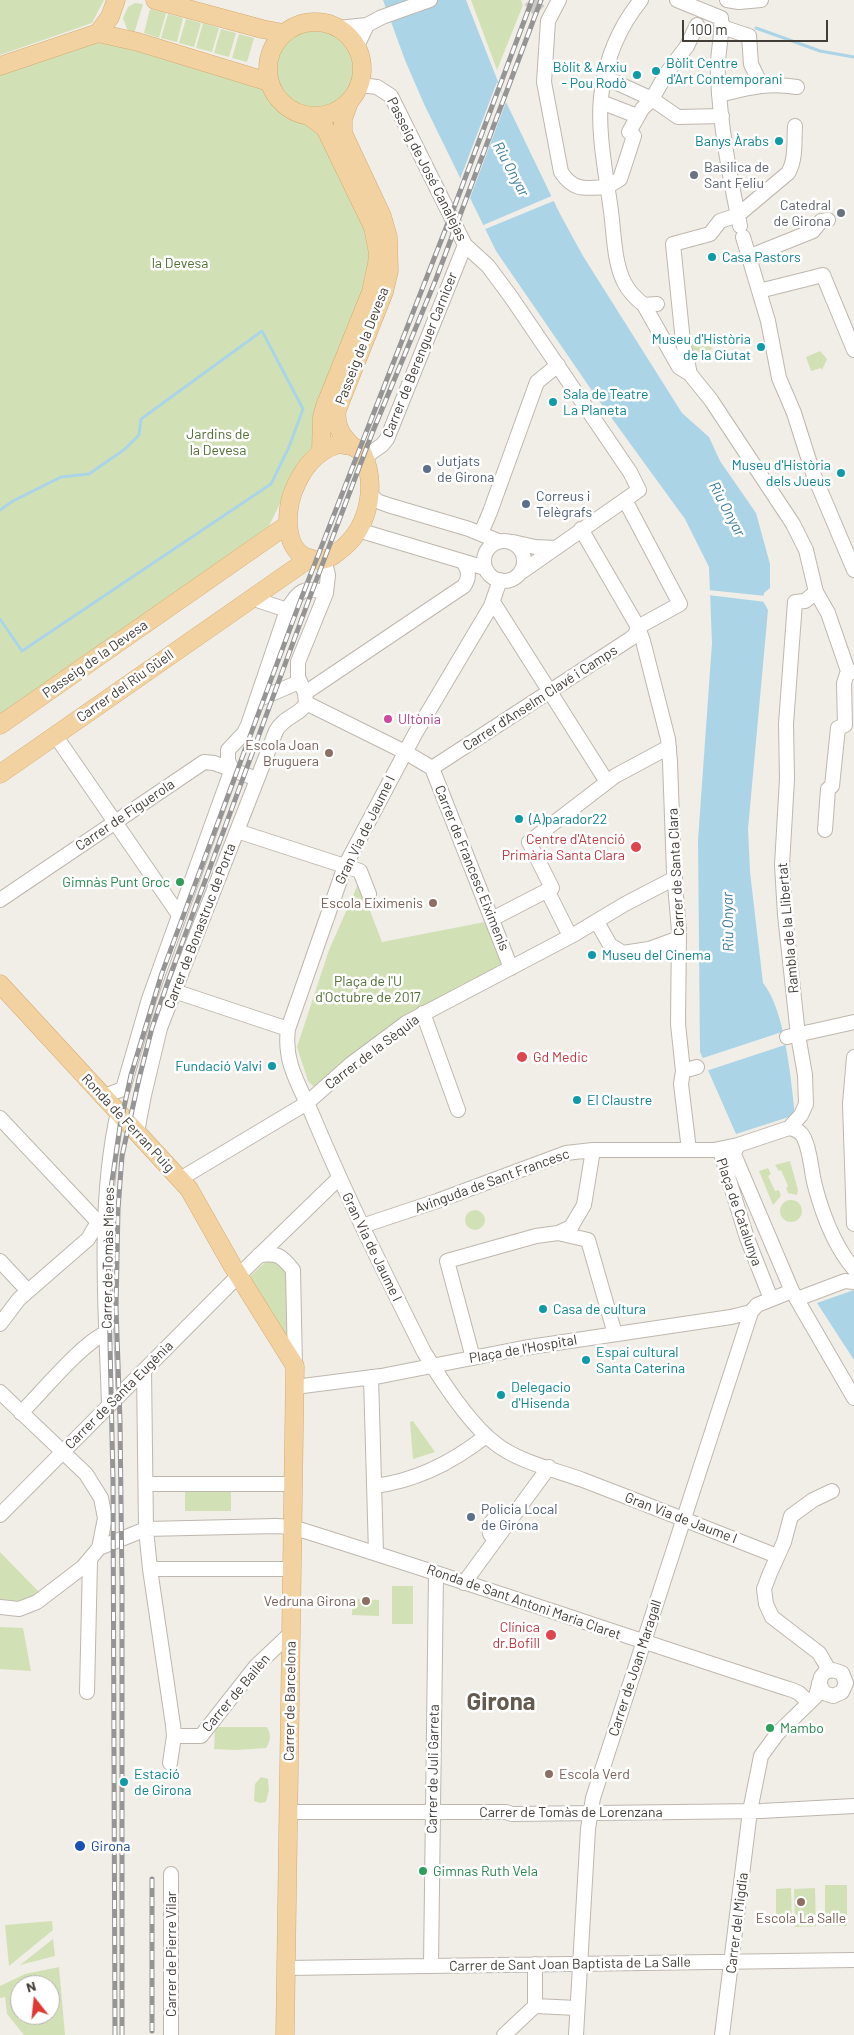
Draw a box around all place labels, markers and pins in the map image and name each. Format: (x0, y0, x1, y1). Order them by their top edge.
place label: Bòlit Centre d'Art Contemporani (666, 55, 783, 88)
place label: Bòlit & Arxiu - Pou Rodò (553, 59, 627, 92)
marker: Bòlit Centre d'Art Contemporani (650, 65, 662, 77)
marker: Bòlit & Arxiu - Pou Rodò (631, 69, 643, 81)
place label: Banys Àrabs (695, 133, 769, 149)
marker: Banys Àrabs (773, 135, 785, 147)
place label: Basilica de Sant Feliu (704, 159, 769, 192)
marker: Basilica de Sant Feliu (688, 169, 700, 181)
place label: Catedral de Girona (774, 197, 831, 230)
marker: Catedral de Girona (835, 207, 847, 219)
place label: Casa Pastors (722, 249, 801, 265)
marker: Casa Pastors (706, 251, 718, 263)
place label: Museu d'Història de la Ciutat (652, 331, 751, 364)
marker: Museu d'Història de la Ciutat (755, 341, 767, 353)
place label: Sala de Teatre La Planeta (563, 386, 648, 418)
marker: Sala de Teatre La Planeta (547, 396, 559, 408)
place label: Jutjats de Girona (437, 453, 494, 486)
place label: Museu d'Història dels Jueus (732, 457, 831, 490)
marker: Jutjats de Girona (421, 463, 433, 475)
marker: Museu d'Història dels Jueus (835, 467, 847, 479)
place label: Correus i Telègrafs (536, 488, 592, 520)
marker: Correus i Telègrafs (520, 498, 532, 510)
place label: Ultònia (398, 711, 441, 727)
marker: Ultònia (382, 713, 394, 725)
place label: Escola Joan Bruguera (245, 737, 319, 770)
marker: Escola Joan Bruguera (323, 747, 335, 759)
place label: (A)parador22 (529, 811, 607, 827)
marker: (A)parador22 (513, 813, 525, 825)
place label: Centre d'Atenció Primària Santa Clara (502, 831, 625, 864)
marker: Centre d'Atenció Primària Santa Clara (629, 840, 643, 854)
place label: Gimnàs Punt Groc (62, 874, 170, 890)
marker: Gimnàs Punt Groc (174, 876, 186, 888)
place label: Escola Eiximenis (321, 895, 423, 911)
marker: Escola Eiximenis (427, 897, 439, 909)
place label: Museu del Cinema (602, 947, 711, 963)
marker: Museu del Cinema (586, 949, 598, 961)
place label: Gd Medic (533, 1049, 588, 1065)
marker: Gd Medic (515, 1050, 529, 1064)
place label: Fundació Valvi (175, 1058, 262, 1074)
marker: Fundació Valvi (266, 1060, 278, 1072)
place label: El Claustre (587, 1092, 652, 1108)
marker: El Claustre (571, 1094, 583, 1106)
place label: Casa de cultura (553, 1301, 646, 1317)
marker: Casa de cultura (537, 1303, 549, 1315)
place label: Espai cultural Santa Caterina (596, 1344, 685, 1376)
marker: Espai cultural Santa Caterina (580, 1354, 592, 1366)
place label: Delegacio d'Hisenda (511, 1379, 571, 1411)
marker: Delegacio d'Hisenda (495, 1389, 507, 1401)
place label: Policia Local de Girona (481, 1501, 557, 1534)
marker: Policia Local de Girona (465, 1511, 477, 1523)
place label: Vedruna Girona (264, 1593, 356, 1609)
marker: Vedruna Girona (360, 1595, 372, 1607)
place label: Clínica dr.Bofill (492, 1619, 540, 1651)
marker: Clínica dr.Bofill (544, 1628, 558, 1642)
place label: Mambo (780, 1720, 824, 1736)
marker: Mambo (764, 1722, 776, 1734)
place label: Estació de Girona (134, 1766, 191, 1798)
place label: Escola Verd (559, 1766, 630, 1782)
marker: Escola Verd (543, 1768, 555, 1780)
marker: Estació de Girona (118, 1776, 130, 1788)
place label: Girona (91, 1838, 131, 1854)
marker: Girona (73, 1839, 87, 1853)
place label: Gimnas Ruth Vela (433, 1863, 538, 1879)
marker: Gimnas Ruth Vela (417, 1865, 429, 1877)
marker: Escola La Salle (795, 1896, 807, 1908)
place label: Escola La Salle (756, 1910, 846, 1926)

